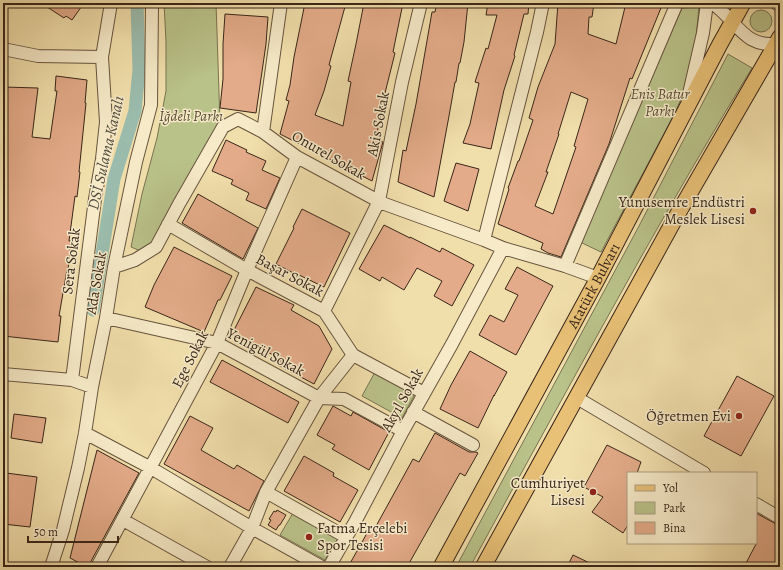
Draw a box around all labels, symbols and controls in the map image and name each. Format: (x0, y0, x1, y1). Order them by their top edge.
park label: Enis Batur Parkı (630, 84, 690, 121)
street label: Akis Sokak (362, 89, 394, 159)
water label: DSİ Sulama Kanalı (82, 94, 130, 212)
park label: İğdeli Parkı (159, 106, 223, 126)
street label: Onurel Sokak (288, 126, 370, 185)
place label: Yunusemre Endüstri Meslek Lisesi (618, 192, 745, 229)
marker: Yunusemre Endüstri Meslek Lisesi (748, 206, 758, 216)
street label: Sera Sokak (57, 226, 85, 295)
street label: Atatürk Bulvarı (562, 240, 625, 333)
street label: Başar Sokak (252, 249, 328, 302)
street label: Ada Sokak (80, 250, 111, 317)
street label: Yenigül Sokak (223, 323, 309, 381)
street label: Ege Sokak (167, 326, 213, 391)
street label: Akyıl Sokak (376, 364, 428, 436)
place label: Öğretmen Evi (646, 406, 731, 426)
marker: Öğretmen Evi (734, 411, 744, 421)
legend (627, 472, 757, 544)
place label: Cumhuriyet Lisesi (511, 473, 585, 510)
text: Yol (662, 480, 678, 496)
marker: Cumhuriyet Lisesi (588, 487, 598, 497)
text: Park (663, 500, 686, 516)
scale bar (28, 518, 118, 544)
place label: Fatma Erçelebi Spor Tesisi (317, 518, 408, 555)
text: Bina (663, 520, 686, 536)
text: 50 m (34, 524, 58, 540)
marker: Fatma Erçelebi Spor Tesisi (304, 532, 314, 542)

